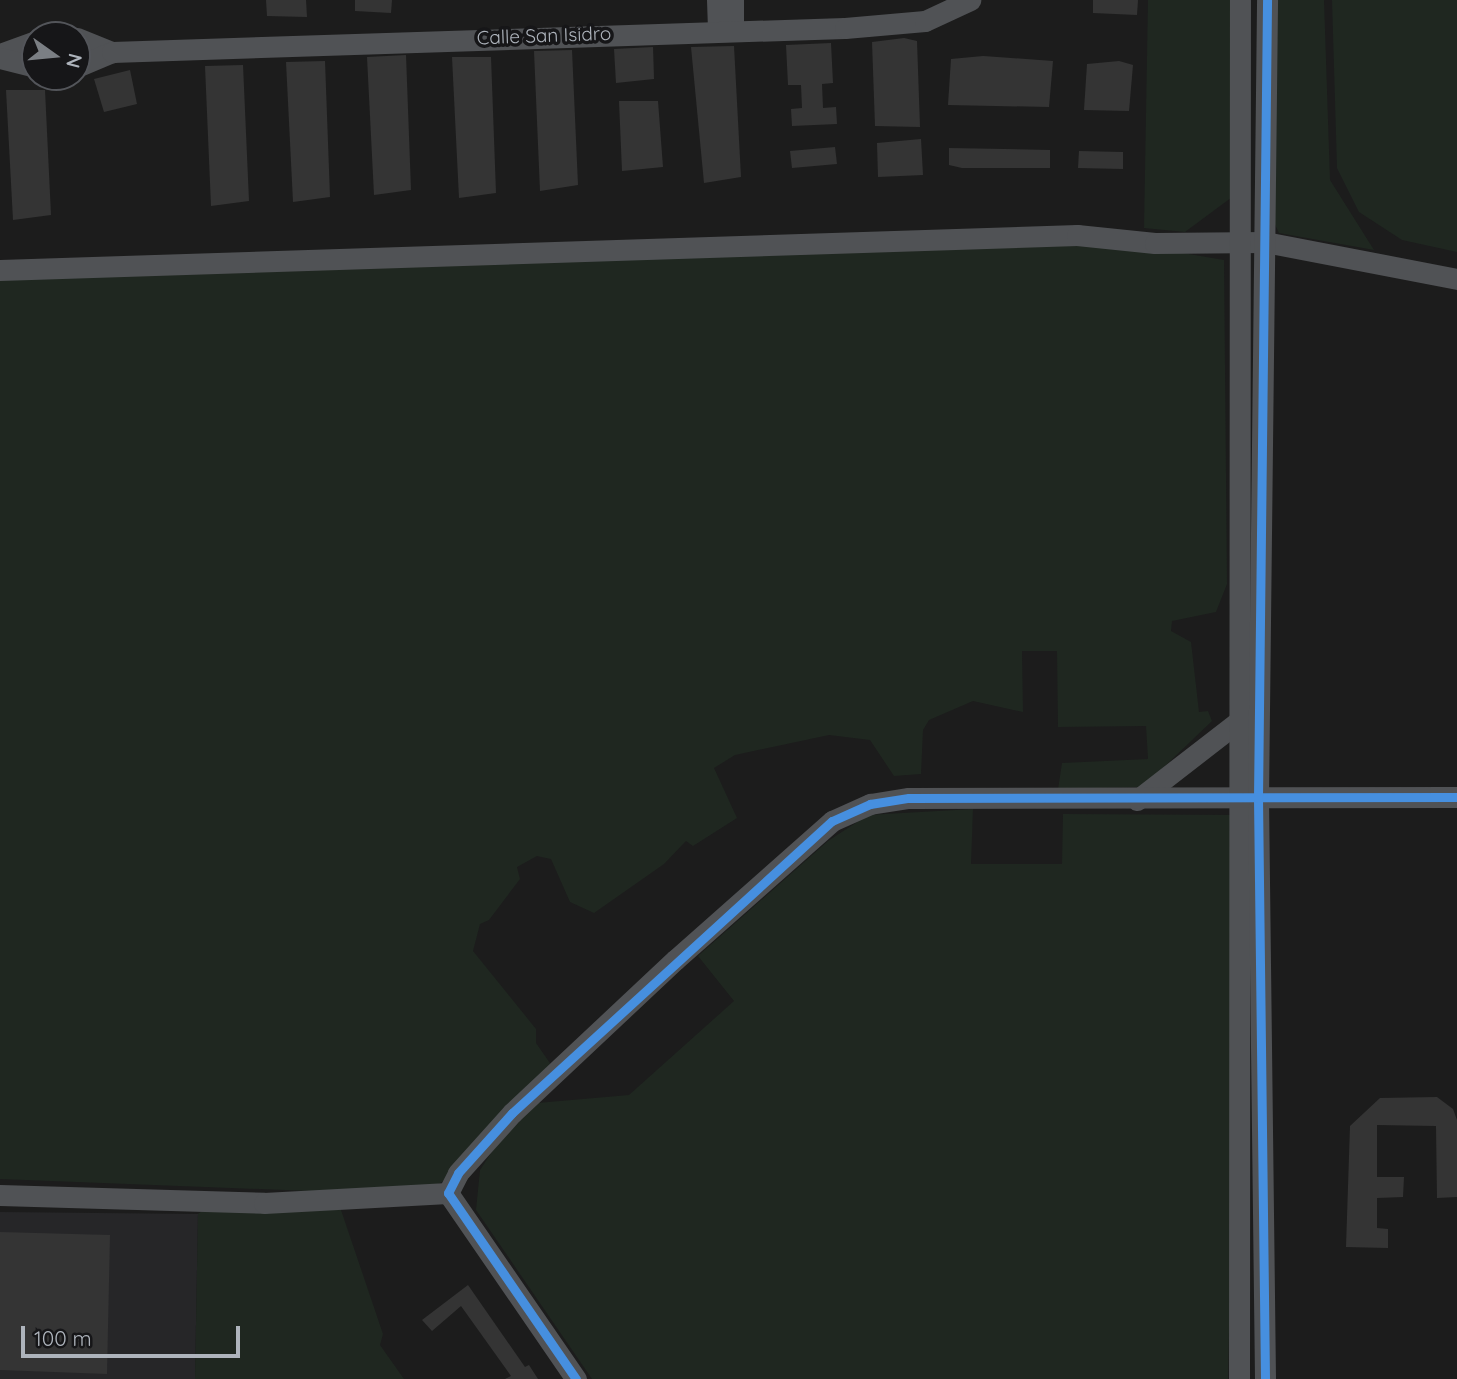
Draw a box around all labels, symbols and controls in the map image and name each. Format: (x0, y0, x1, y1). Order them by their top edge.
north arrow (21, 21, 91, 91)
street label: Calle San Isidro (476, 22, 612, 50)
text: N (61, 51, 88, 71)
scale bar (24, 1312, 243, 1356)
text: 100 m (34, 1325, 92, 1351)

